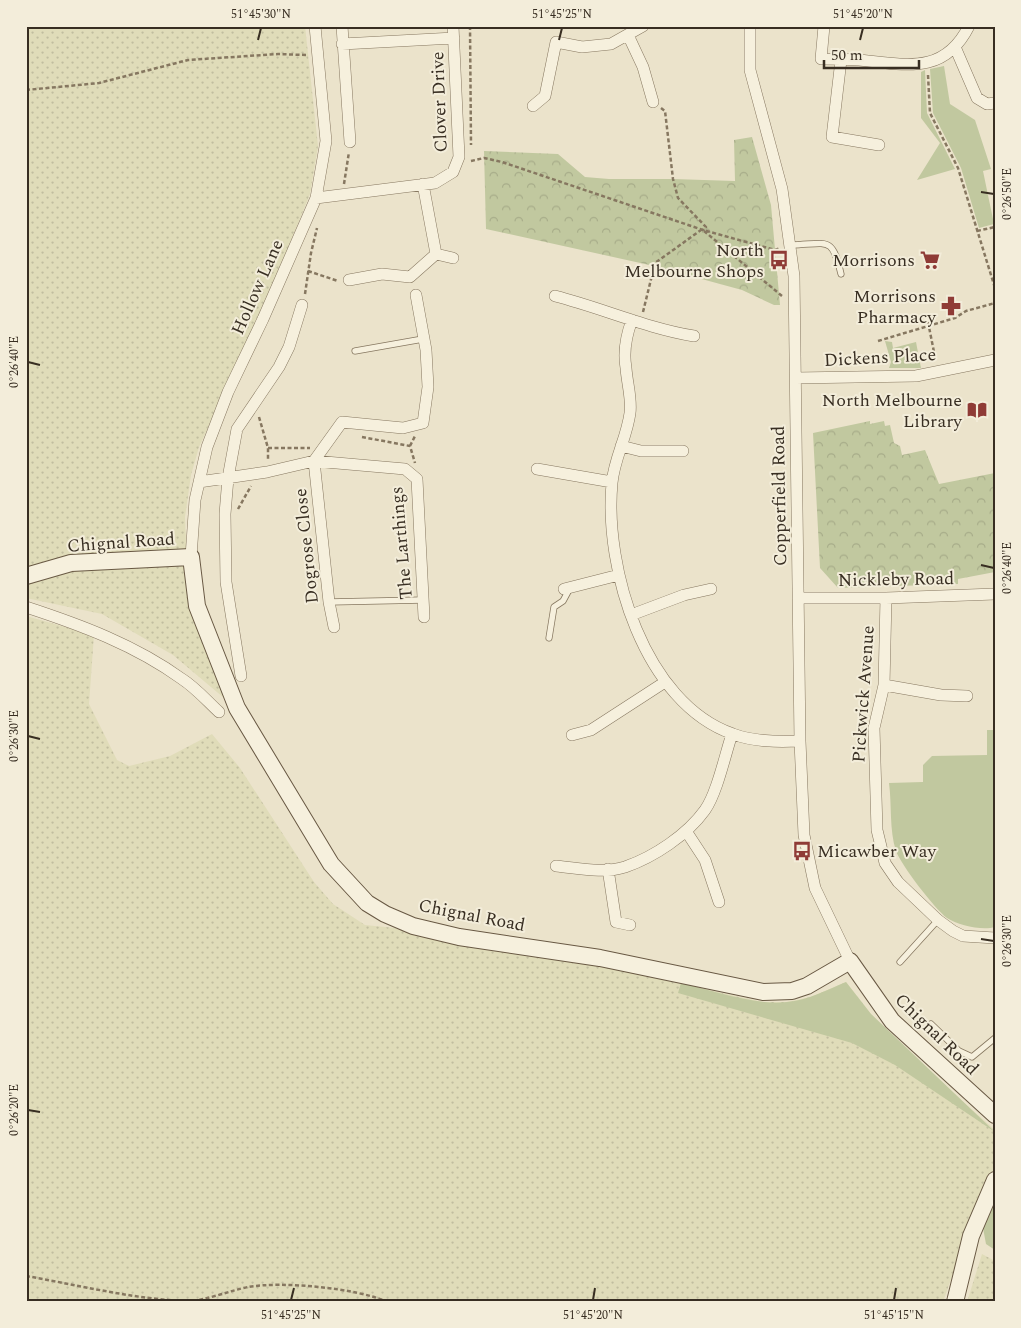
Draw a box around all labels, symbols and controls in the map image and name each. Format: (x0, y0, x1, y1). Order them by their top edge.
text: 51°45'30"N (231, 5, 291, 24)
text: 51°45'25"N (532, 5, 592, 24)
text: 51°45'20"N (833, 5, 893, 24)
scale bar (824, 38, 918, 70)
text: 50 m (831, 44, 863, 67)
street label: Clover Drive (424, 51, 455, 153)
text: 0°26'50"E (998, 168, 1017, 220)
street label: Hollow Lane (224, 235, 291, 339)
place label: North Melbourne Shops (624, 237, 764, 285)
place label: Morrisons (832, 247, 915, 274)
bus stop icon: North Melbourne Shops (768, 249, 790, 271)
supermarket icon: Morrisons (919, 249, 941, 271)
place label: Morrisons Pharmacy (853, 283, 937, 331)
pharmacy icon: Morrisons Pharmacy (940, 295, 962, 317)
text: 0°26'40"E (5, 336, 24, 388)
street label: Dickens Place (823, 341, 937, 374)
place label: North Melbourne Library (822, 387, 963, 435)
library icon: North Melbourne Library (966, 399, 988, 421)
street label: Copperfield Road (765, 426, 794, 566)
street label: The Larthings (383, 485, 420, 601)
street label: Dogrose Close (287, 487, 326, 605)
street label: Chignal Road (66, 525, 176, 560)
text: 0°26'40"E (998, 542, 1017, 594)
street label: Nickleby Road (838, 565, 954, 594)
street label: Pickwick Avenue (845, 624, 882, 764)
text: 0°26'30"E (5, 710, 24, 762)
place label: Micawber Way (817, 838, 937, 865)
bus stop icon: Micawber Way (791, 840, 813, 862)
street label: Chignal Road (416, 892, 528, 939)
text: 0°26'30"E (998, 915, 1017, 967)
street label: Chignal Road (888, 987, 985, 1082)
text: 0°26'20"E (5, 1084, 24, 1136)
text: 51°45'25"N (261, 1306, 321, 1325)
text: 51°45'20"N (563, 1306, 623, 1325)
text: 51°45'15"N (864, 1306, 924, 1325)

